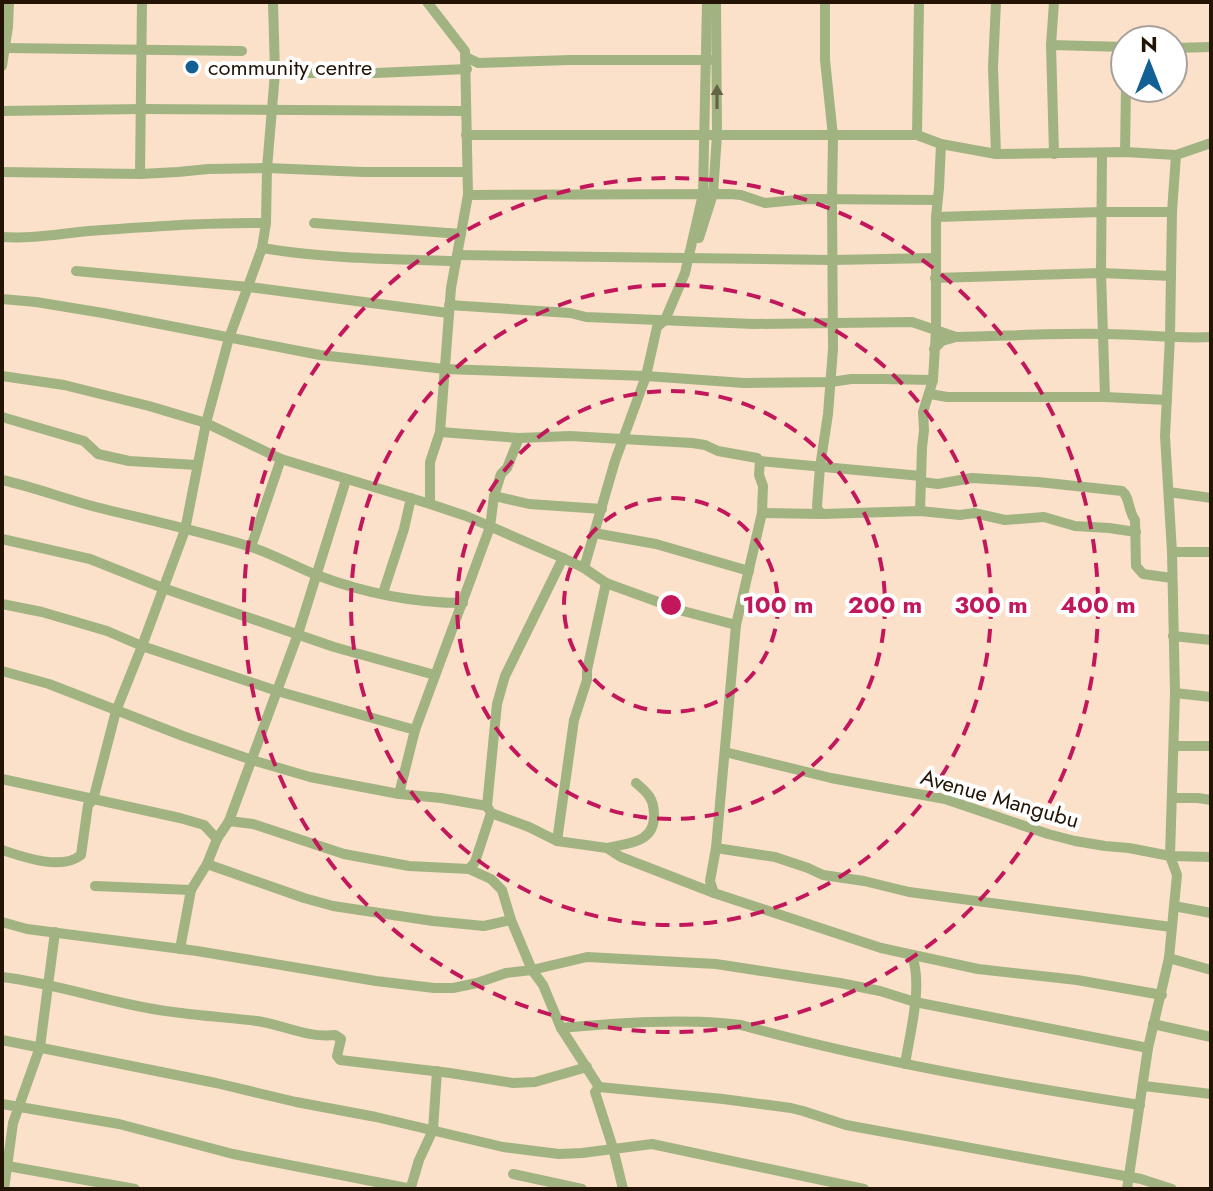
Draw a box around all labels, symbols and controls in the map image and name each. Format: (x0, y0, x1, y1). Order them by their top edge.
north arrow (1109, 24, 1189, 104)
text: N (1140, 28, 1158, 60)
place label: community centre (208, 51, 372, 83)
marker: community centre (183, 58, 201, 76)
one-way arrow (711, 84, 723, 109)
text: 100 m (743, 587, 813, 622)
text: 200 m (848, 587, 922, 622)
text: 300 m (954, 587, 1028, 622)
text: 400 m (1060, 587, 1136, 622)
centre of rings (657, 591, 685, 619)
street label: Avenue Mangubu (917, 760, 1083, 836)

